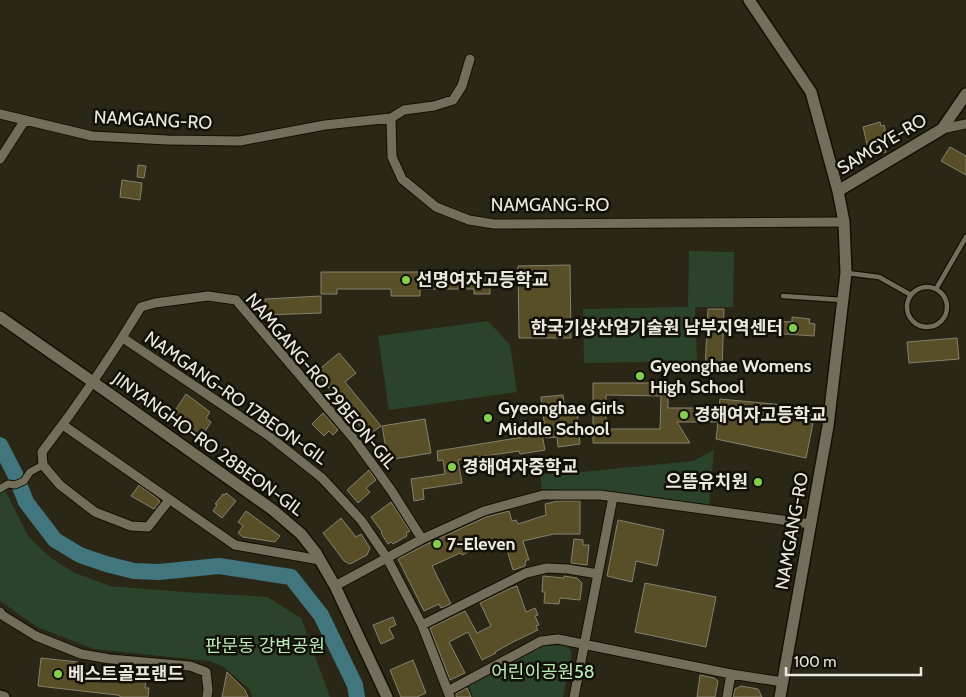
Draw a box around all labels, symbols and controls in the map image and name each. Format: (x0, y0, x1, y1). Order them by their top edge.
street label: NAMGANG-RO (93, 106, 213, 134)
street label: SAMGYE-RO (833, 109, 931, 179)
street label: NAMGANG-RO (491, 194, 609, 216)
place label: 선명여자고등학교 (416, 269, 548, 291)
marker: 선명여자고등학교 (400, 274, 412, 286)
street label: NAMGANG-RO 29BEON-GIL (241, 289, 401, 473)
place label: 한국기상산업기술원 남부지역센터 (531, 317, 783, 339)
marker: 한국기상산업기술원 남부지역센터 (787, 322, 799, 334)
street label: NAMGANG-RO 17BEON-GIL (140, 326, 332, 470)
place label: Gyeonghae Womens High School (650, 355, 812, 398)
street label: JINYANGHO-RO 28BEON-GIL (107, 367, 308, 521)
marker: Gyeonghae Womens High School (634, 370, 646, 382)
place label: Gyeonghae Girls Middle School (498, 397, 625, 440)
place label: 경해여자고등학교 (694, 404, 826, 426)
marker: 경해여자고등학교 (678, 409, 690, 421)
marker: Gyeonghae Girls Middle School (482, 412, 494, 424)
place label: 경해여자중학교 (462, 456, 578, 478)
marker: 경해여자중학교 (446, 461, 458, 473)
place label: 으뜸유치원 (665, 471, 748, 493)
street label: NAMGANG-RO (771, 471, 813, 591)
marker: 으뜸유치원 (752, 476, 764, 488)
place label: 7-Eleven (447, 533, 515, 555)
marker: 7-Eleven (431, 538, 443, 550)
park label: 판문동 강변공원 (205, 635, 325, 657)
scale bar (786, 644, 921, 676)
text: 100 m (794, 653, 836, 671)
park label: 어린이공원58 (491, 661, 595, 683)
place label: 베스트골프랜드 (68, 663, 184, 685)
marker: 베스트골프랜드 (52, 668, 64, 680)

